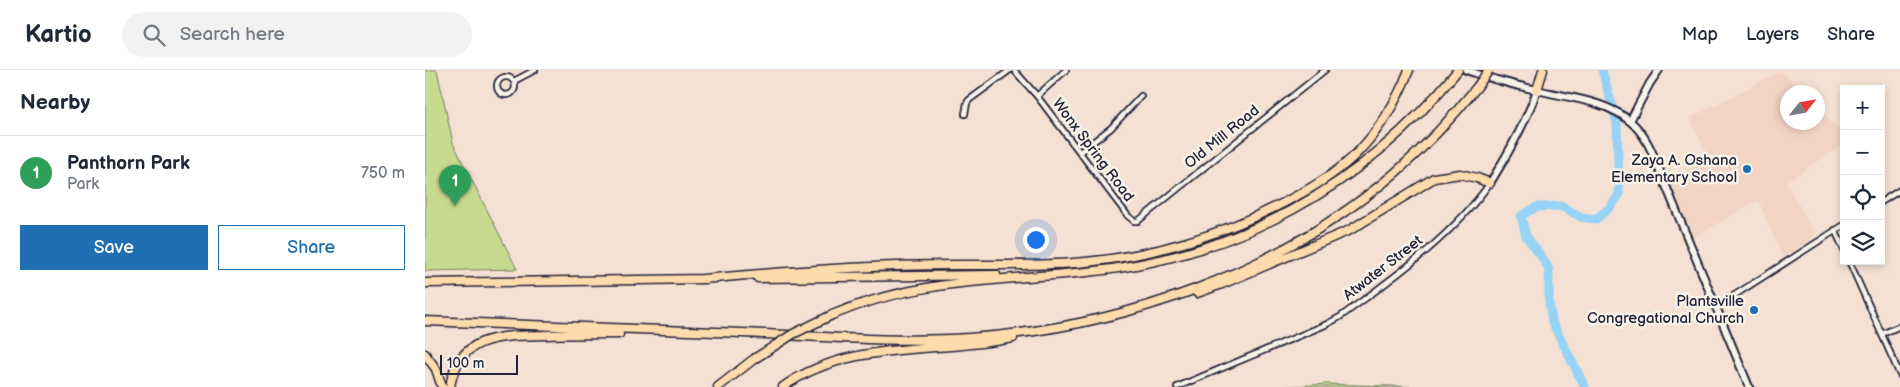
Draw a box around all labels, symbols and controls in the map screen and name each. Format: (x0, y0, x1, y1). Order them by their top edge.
search box (122, 12, 472, 57)
text: Kartio (25, 20, 92, 49)
icon: search (140, 21, 168, 49)
text: Search here (180, 23, 285, 46)
text: Map (1682, 24, 1718, 45)
text: Layers (1746, 24, 1799, 45)
text: Share (1827, 24, 1875, 45)
north arrow (1780, 85, 1825, 130)
map controls (1840, 85, 1885, 265)
button: + (1840, 85, 1885, 130)
text: Nearby (20, 90, 90, 115)
street label: Wonx Spring Road (1048, 94, 1138, 206)
street label: Old Mill Road (1181, 101, 1263, 173)
button: − (1840, 130, 1885, 175)
place label: Zaya A. Oshana Elementary School (1611, 151, 1737, 187)
text: Panthorn Park (67, 152, 190, 175)
marker: Zaya A. Oshana Elementary School (1741, 163, 1753, 175)
text: 1 (33, 164, 39, 183)
text: 750 m (361, 164, 405, 183)
pin: 1 (439, 165, 471, 206)
text: Park (67, 175, 99, 194)
button: locate (1840, 175, 1885, 220)
button: layers (1840, 220, 1885, 265)
button: Save (20, 225, 208, 270)
button: Share (218, 225, 405, 270)
your location (1023, 227, 1049, 253)
street label: Atwater Street (1339, 231, 1427, 305)
place label: Plantsville Congregational Church (1587, 292, 1744, 328)
marker: Plantsville Congregational Church (1748, 304, 1760, 316)
scale bar (440, 352, 517, 375)
text: 100 m (447, 355, 484, 372)

